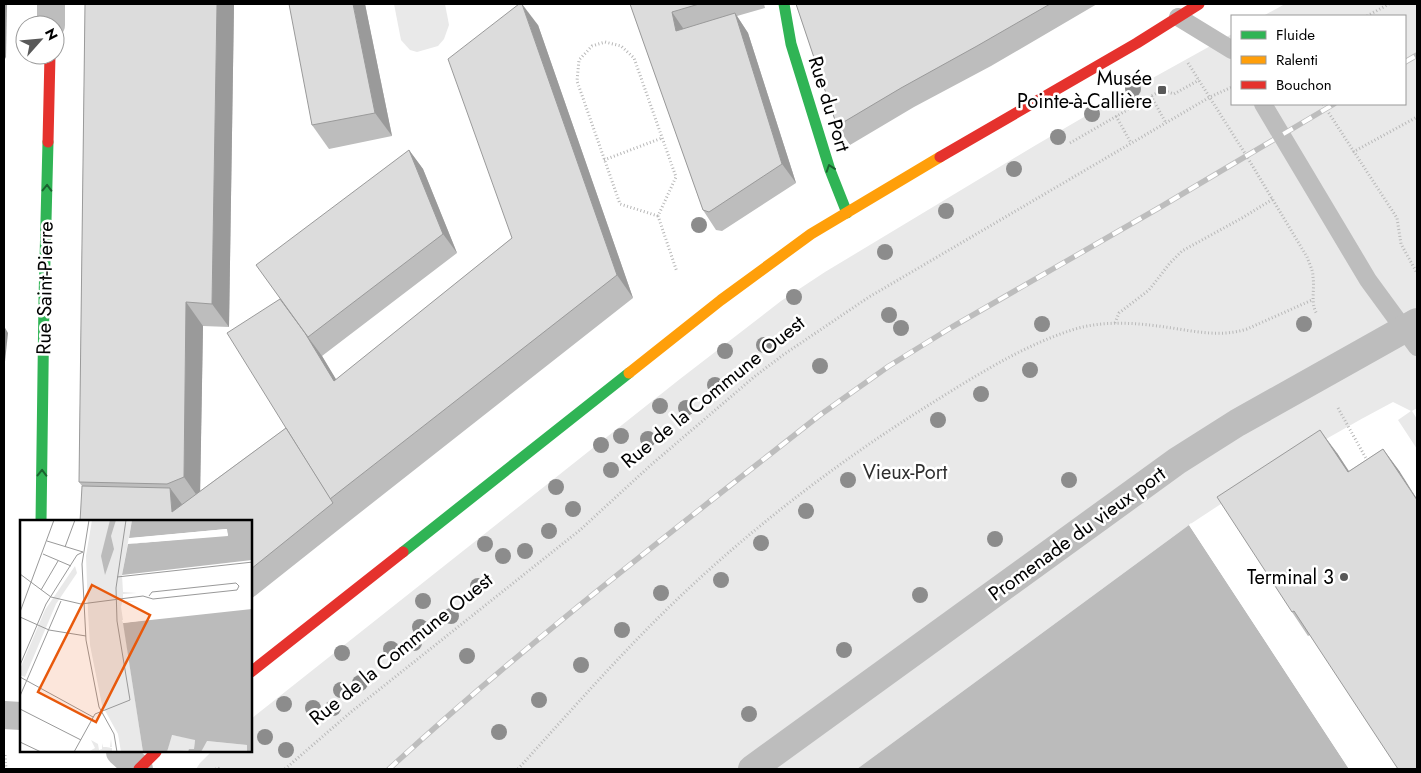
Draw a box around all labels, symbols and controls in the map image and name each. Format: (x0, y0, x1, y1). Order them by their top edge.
north arrow (15, 15, 65, 65)
legend (1231, 15, 1406, 105)
text: Fluide (1276, 24, 1315, 46)
text: N (40, 25, 63, 44)
text: Ralenti (1276, 49, 1318, 71)
street label: Rue du Port (801, 52, 857, 156)
place label: Musée Pointe-à-Callière (1017, 64, 1152, 116)
text: Bouchon (1276, 74, 1332, 96)
marker: Musée Pointe-à-Callière (1156, 84, 1168, 96)
one-way arrow (825, 164, 835, 172)
one-way arrow (41, 184, 52, 192)
street label: Rue Saint-Pierre (29, 221, 61, 355)
street label: Rue de la Commune Ouest (615, 309, 811, 475)
park label: Vieux-Port (863, 458, 948, 487)
street label: Promenade du vieux port (982, 460, 1172, 608)
one-way arrow (36, 469, 47, 477)
inset map (20, 520, 252, 753)
place label: Terminal 3 (1247, 563, 1334, 592)
street label: Rue de la Commune Ouest (303, 566, 499, 732)
marker: Terminal 3 (1338, 571, 1350, 583)

